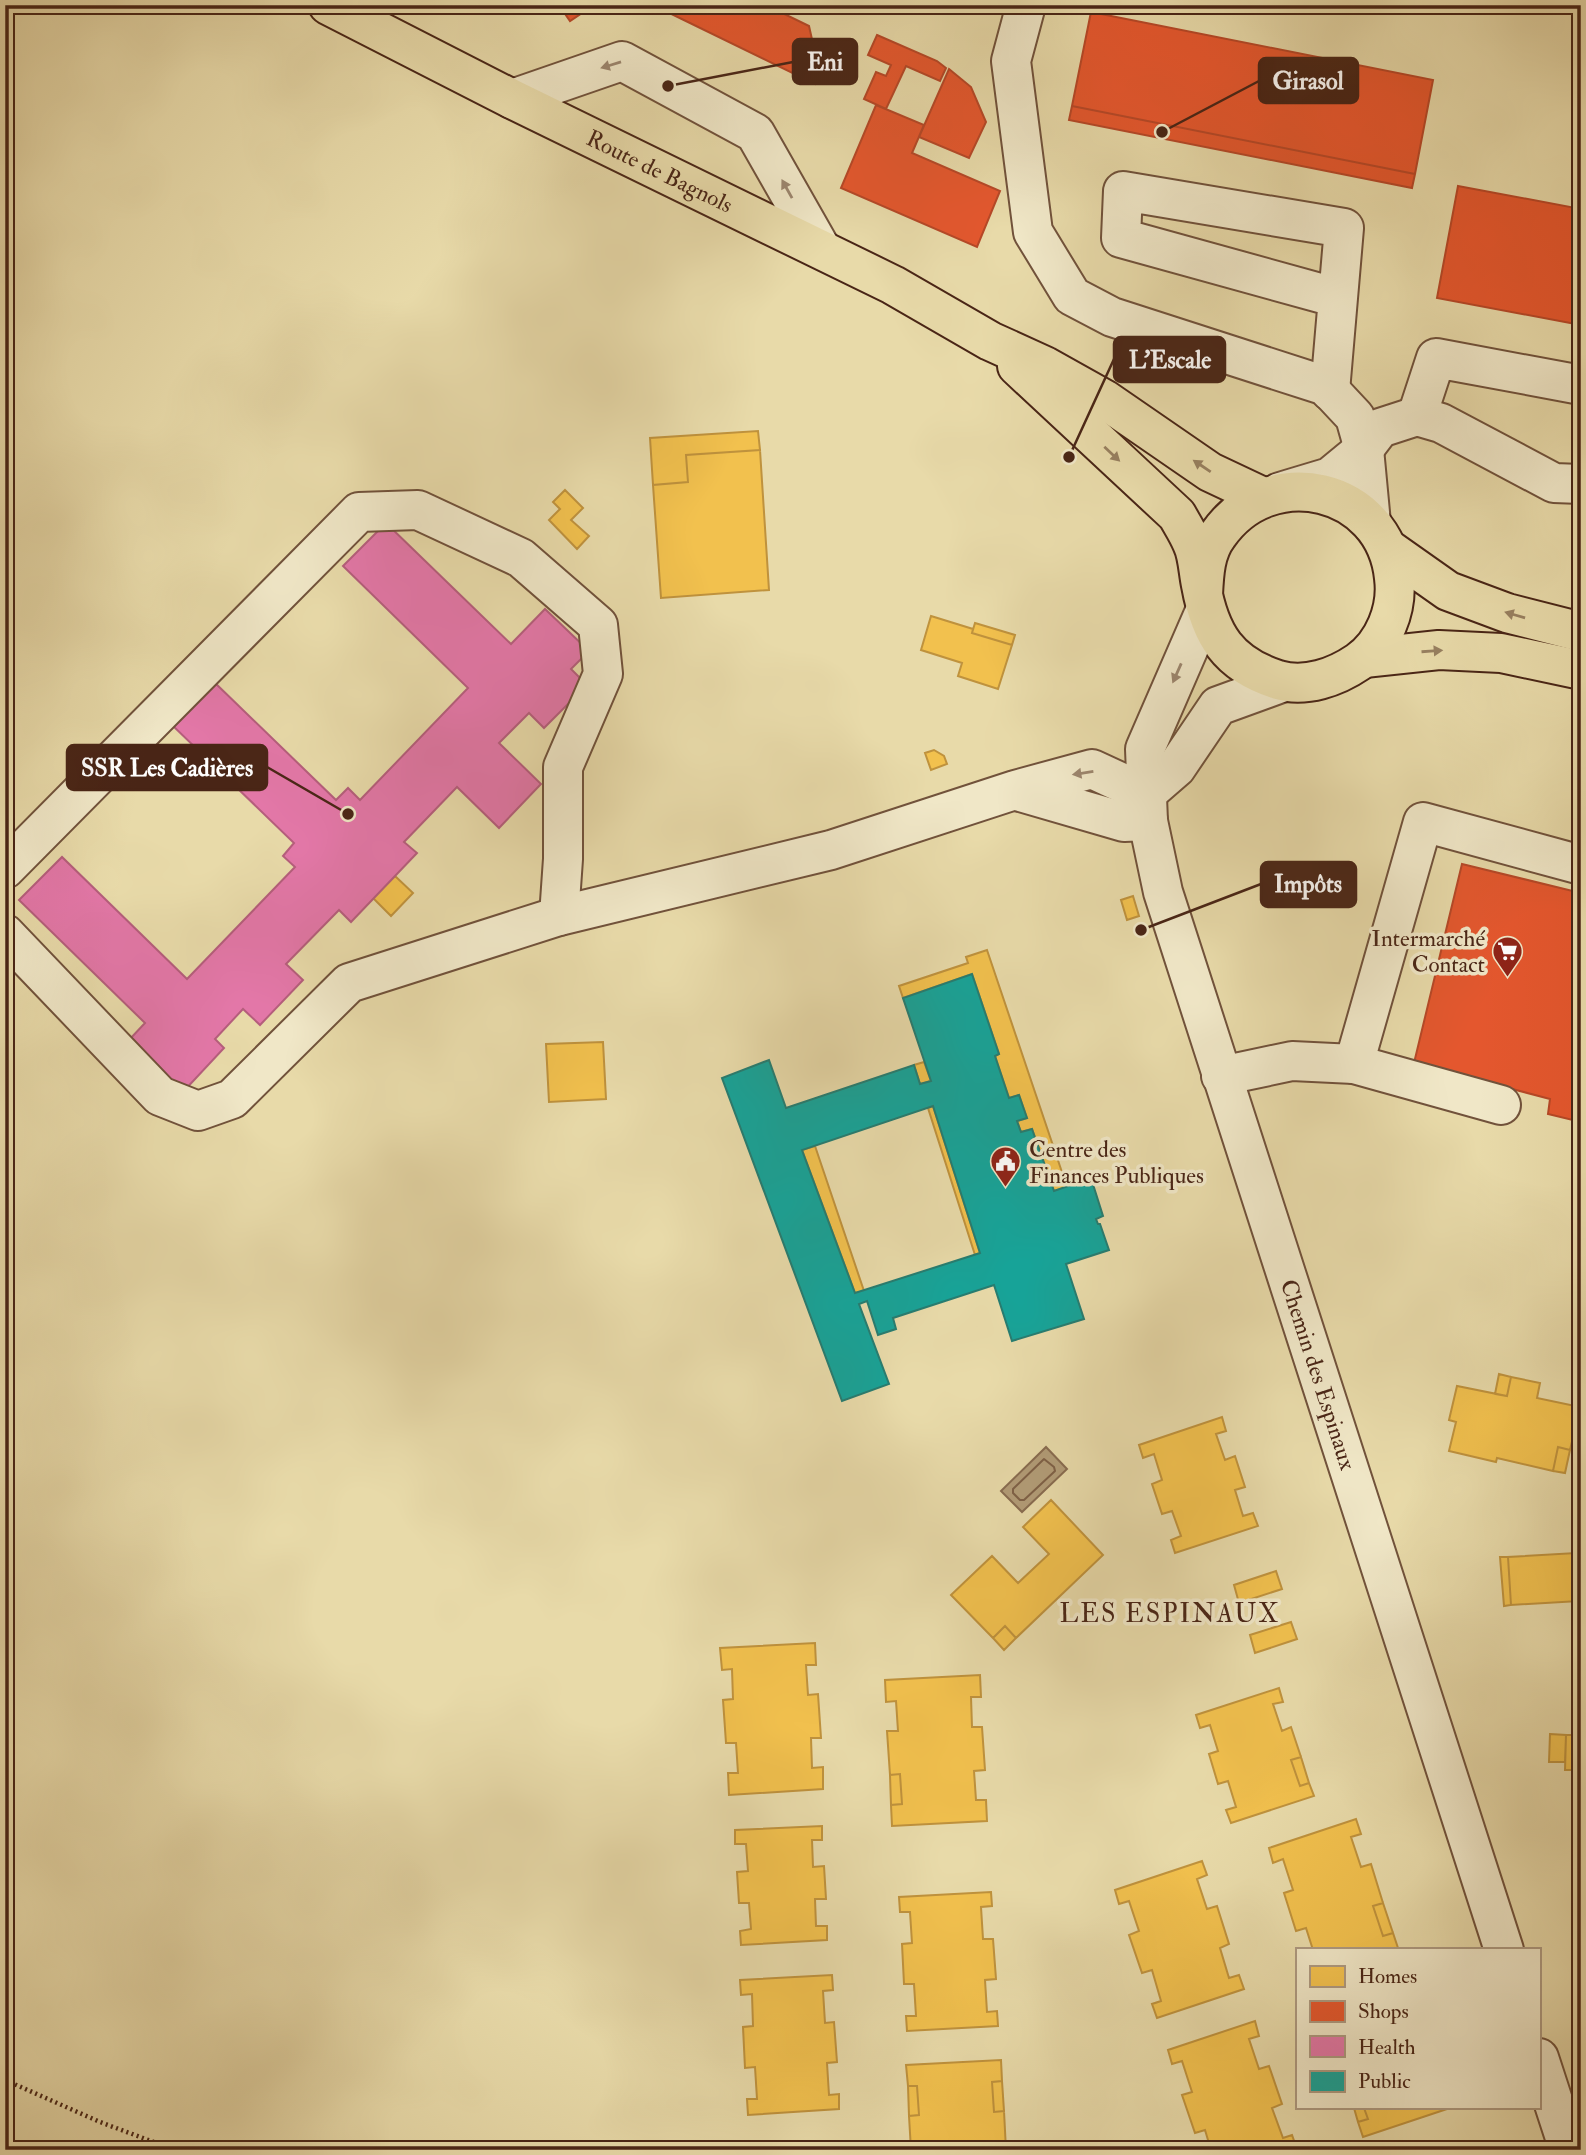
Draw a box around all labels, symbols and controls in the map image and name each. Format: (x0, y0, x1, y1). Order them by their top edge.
callout: Eni (793, 39, 857, 84)
text: Eni (807, 47, 844, 78)
callout: Girasol (1259, 58, 1358, 103)
one-way arrow (601, 60, 622, 70)
text: Girasol (1272, 66, 1344, 97)
street label: Route de Bagnols (582, 123, 738, 219)
one-way arrow (781, 180, 793, 199)
callout: L'Escale (1114, 337, 1225, 382)
text: L'Escale (1129, 345, 1211, 376)
one-way arrow (1103, 446, 1120, 462)
one-way arrow (1193, 459, 1211, 473)
one-way arrow (1504, 609, 1525, 619)
one-way arrow (1421, 645, 1443, 656)
one-way arrow (1171, 663, 1183, 683)
callout: SSR Les Cadières (67, 745, 267, 790)
text: SSR Les Cadières (81, 753, 253, 784)
one-way arrow (1072, 768, 1094, 779)
callout: Impôts (1261, 862, 1356, 907)
text: Impôts (1274, 869, 1342, 900)
place label: Intermarché Contact (1372, 924, 1485, 979)
supermarket icon: Intermarché Contact (1491, 934, 1525, 978)
place label: Centre des Finances Publiques (1029, 1135, 1204, 1190)
public building icon: Centre des Finances Publiques (989, 1145, 1023, 1189)
street label: Chemin des Espinaux (1274, 1276, 1363, 1473)
district label: LES ESPINAUX (1060, 1598, 1280, 1630)
legend (1296, 1948, 1540, 2110)
text: Homes (1358, 1963, 1417, 1990)
text: Shops (1358, 1998, 1409, 2025)
text: Health (1358, 2034, 1415, 2061)
text: Public (1358, 2068, 1411, 2095)

